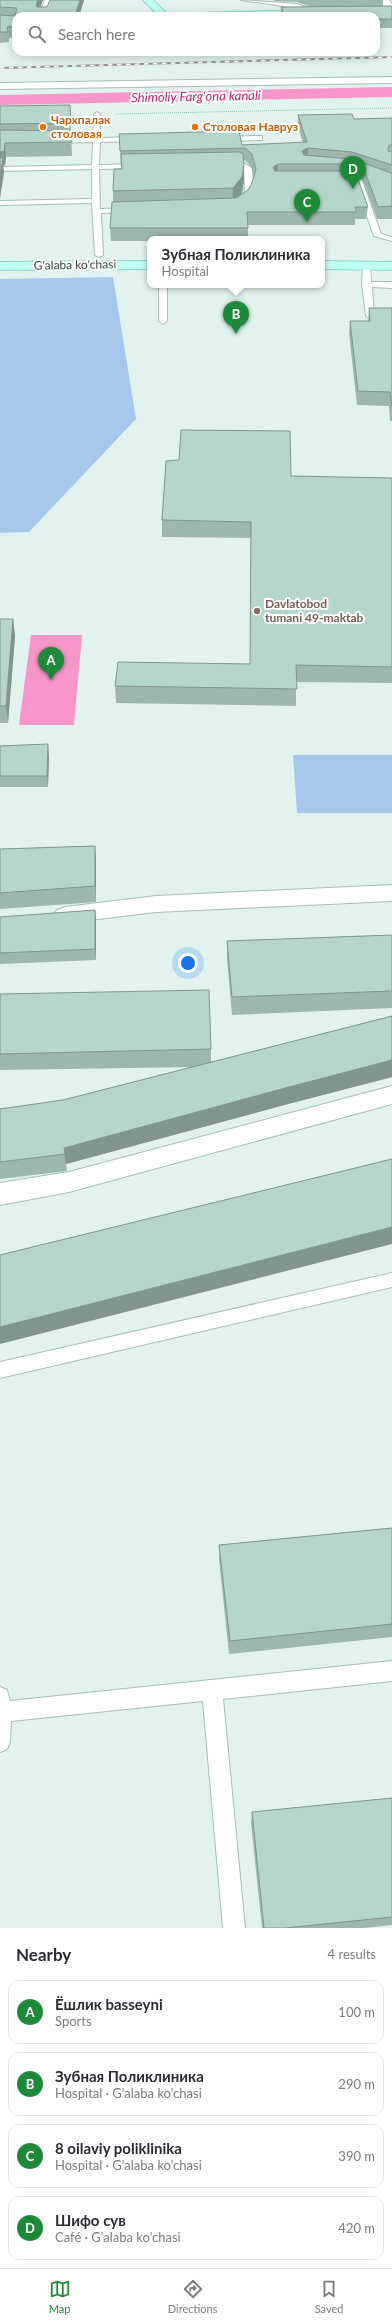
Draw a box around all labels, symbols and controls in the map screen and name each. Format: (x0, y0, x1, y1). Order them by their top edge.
search box (12, 12, 380, 56)
icon: search (26, 23, 48, 45)
text: Search here (58, 25, 135, 43)
water label: Shimoliy Fargʻona kanali (131, 87, 261, 105)
place label: Чархпалак столовая (51, 112, 111, 141)
place label: Столовая Навруз (203, 119, 298, 134)
marker: Чархпалак столовая (38, 122, 48, 132)
marker: Столовая Навруз (190, 122, 200, 132)
pin: D (340, 156, 366, 189)
pin: C (294, 189, 320, 222)
popup (147, 236, 325, 288)
text: Зубная Поликлиника (162, 245, 310, 263)
street label: G'alaba ko'chasi (34, 256, 117, 273)
text: Hospital (162, 263, 209, 279)
pin: B (223, 301, 249, 334)
place label: Davlatobod tumani 49-maktab (265, 596, 364, 625)
marker: Davlatobod tumani 49-maktab (252, 606, 262, 616)
pin: A (38, 647, 64, 680)
your location (178, 953, 198, 973)
text: Nearby (16, 1944, 71, 1965)
text: 4 results (328, 1946, 376, 1962)
text: Ёшлик basseyni (55, 1995, 163, 2013)
text: A (25, 2004, 35, 2020)
text: 100 m (338, 2004, 375, 2020)
text: Sports (55, 2013, 92, 2029)
text: Зубная Поликлиника (55, 2067, 204, 2085)
text: B (26, 2076, 34, 2092)
text: 290 m (338, 2076, 375, 2092)
text: Hospital · G'alaba ko'chasi (55, 2085, 202, 2101)
text: 8 oilaviy poliklinika (55, 2139, 182, 2157)
text: C (26, 2148, 34, 2164)
text: 390 m (338, 2148, 375, 2164)
text: Hospital · G'alaba ko'chasi (55, 2157, 202, 2173)
text: Шифо сув (55, 2211, 126, 2229)
text: D (25, 2220, 35, 2236)
text: 420 m (338, 2220, 375, 2236)
text: Café · G'alaba ko'chasi (55, 2229, 181, 2245)
tab: Map (49, 2278, 71, 2315)
tab: Directions (168, 2278, 217, 2315)
tab: Saved (315, 2278, 343, 2315)

